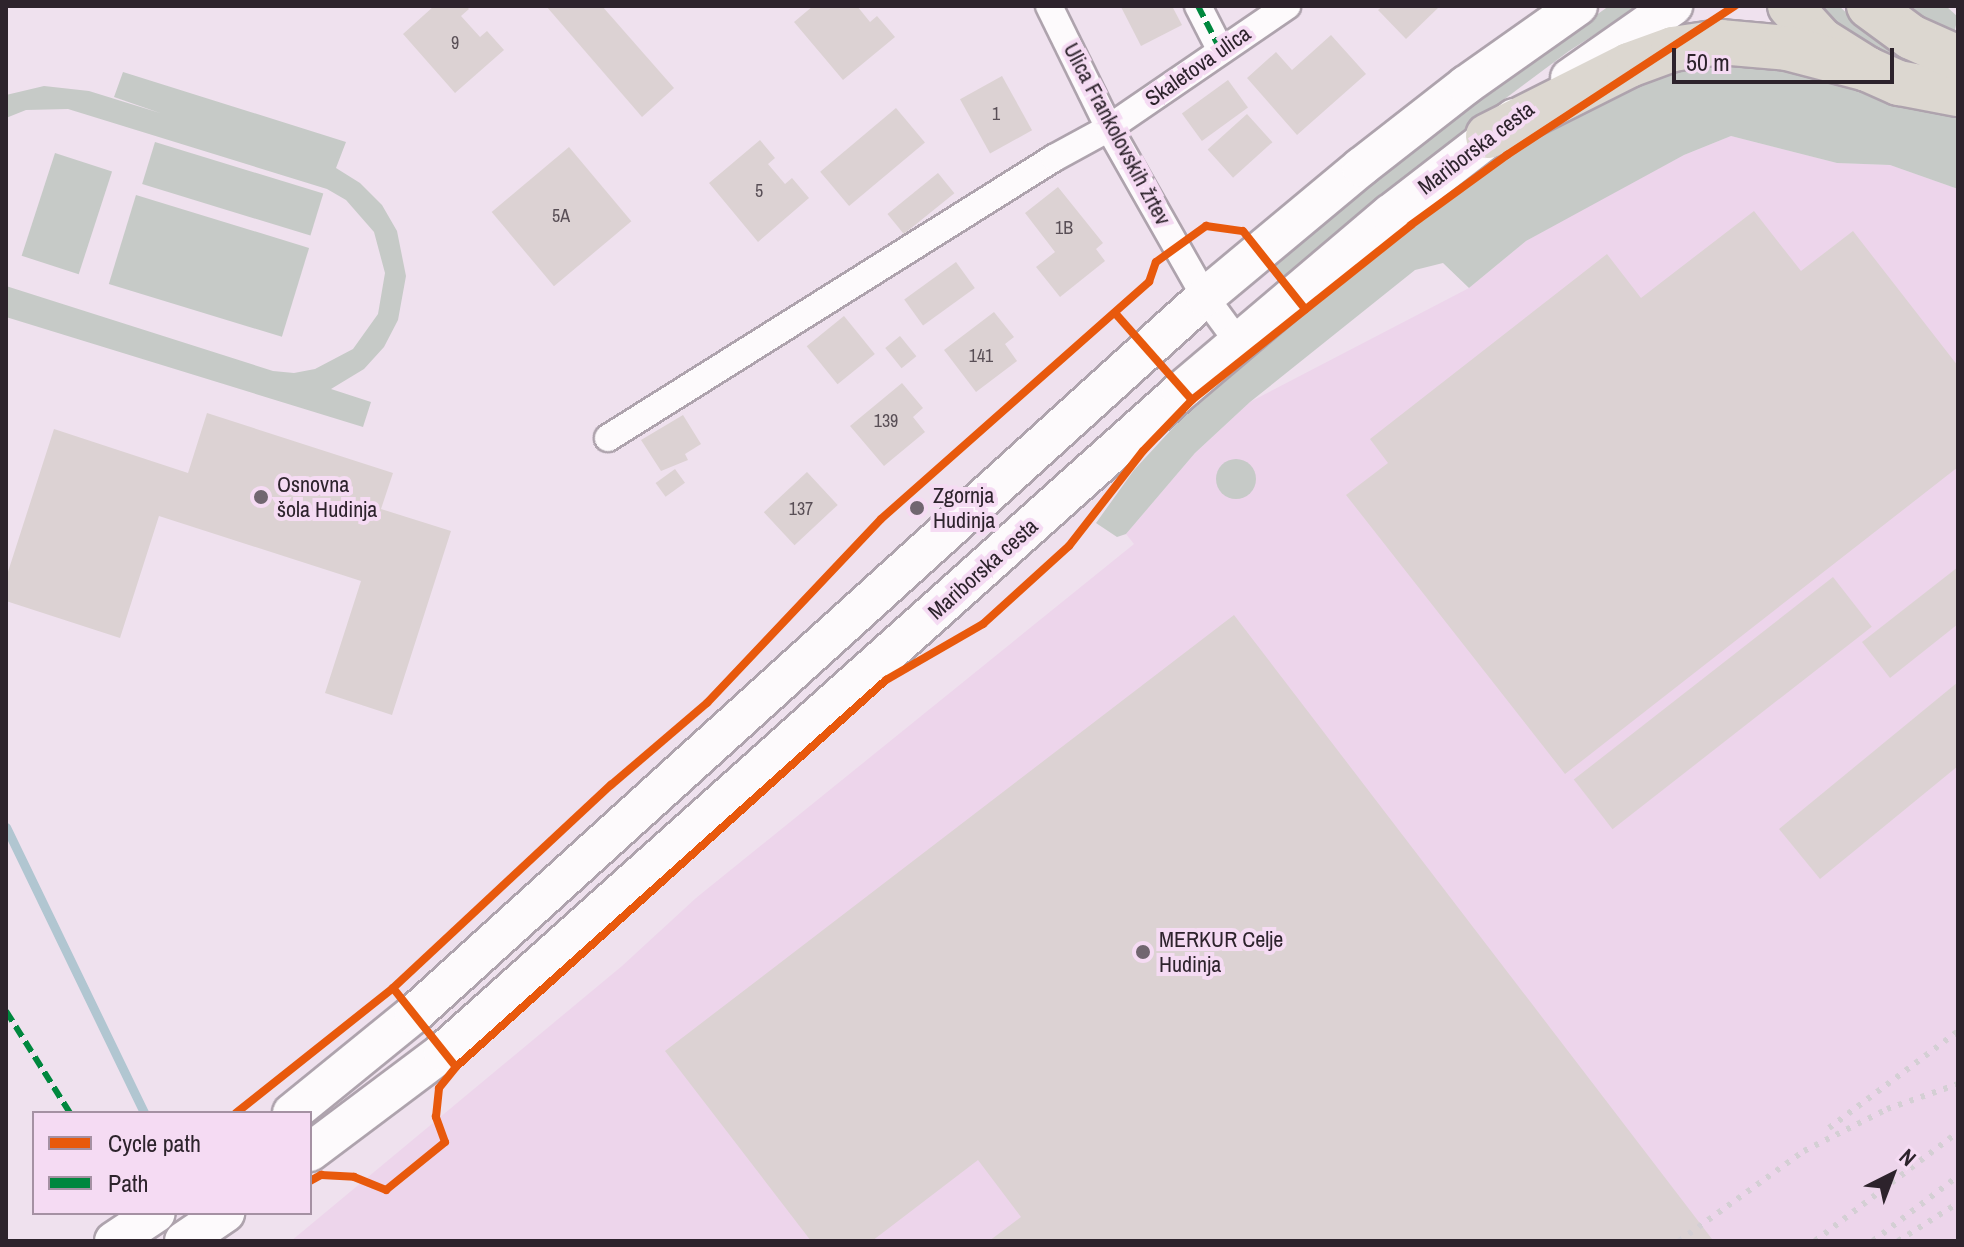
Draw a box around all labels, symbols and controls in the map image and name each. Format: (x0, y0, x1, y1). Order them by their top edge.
street label: Skaletova ulica (1140, 20, 1256, 112)
house number: 9 (451, 32, 459, 54)
scale bar (1676, 32, 1898, 82)
street label: Ulica Frankolovskih žrtev (1058, 38, 1176, 230)
text: 50 m (1686, 46, 1730, 78)
street label: Mariborska cesta (1413, 96, 1539, 200)
house number: 1 (992, 103, 1000, 125)
house number: 5 (755, 180, 763, 202)
house number: 5A (552, 205, 570, 227)
house number: 1B (1055, 217, 1073, 239)
house number: 141 (969, 345, 993, 367)
house number: 139 (874, 410, 898, 432)
place label: Osnovna šola Hudinja (277, 471, 377, 522)
place label: Zgornja Hudinja (933, 482, 995, 534)
marker: Osnovna šola Hudinja (252, 488, 270, 506)
house number: 137 (789, 498, 813, 520)
marker: Zgornja Hudinja (908, 499, 926, 517)
street label: Mariborska cesta (923, 513, 1043, 625)
place label: MERKUR Celje Hudinja (1159, 926, 1283, 978)
marker: MERKUR Celje Hudinja (1134, 943, 1152, 961)
legend (32, 1111, 312, 1215)
text: Cycle path (108, 1127, 201, 1159)
north arrow (1852, 1135, 1932, 1215)
text: N (1893, 1142, 1923, 1173)
text: Path (108, 1167, 149, 1199)

